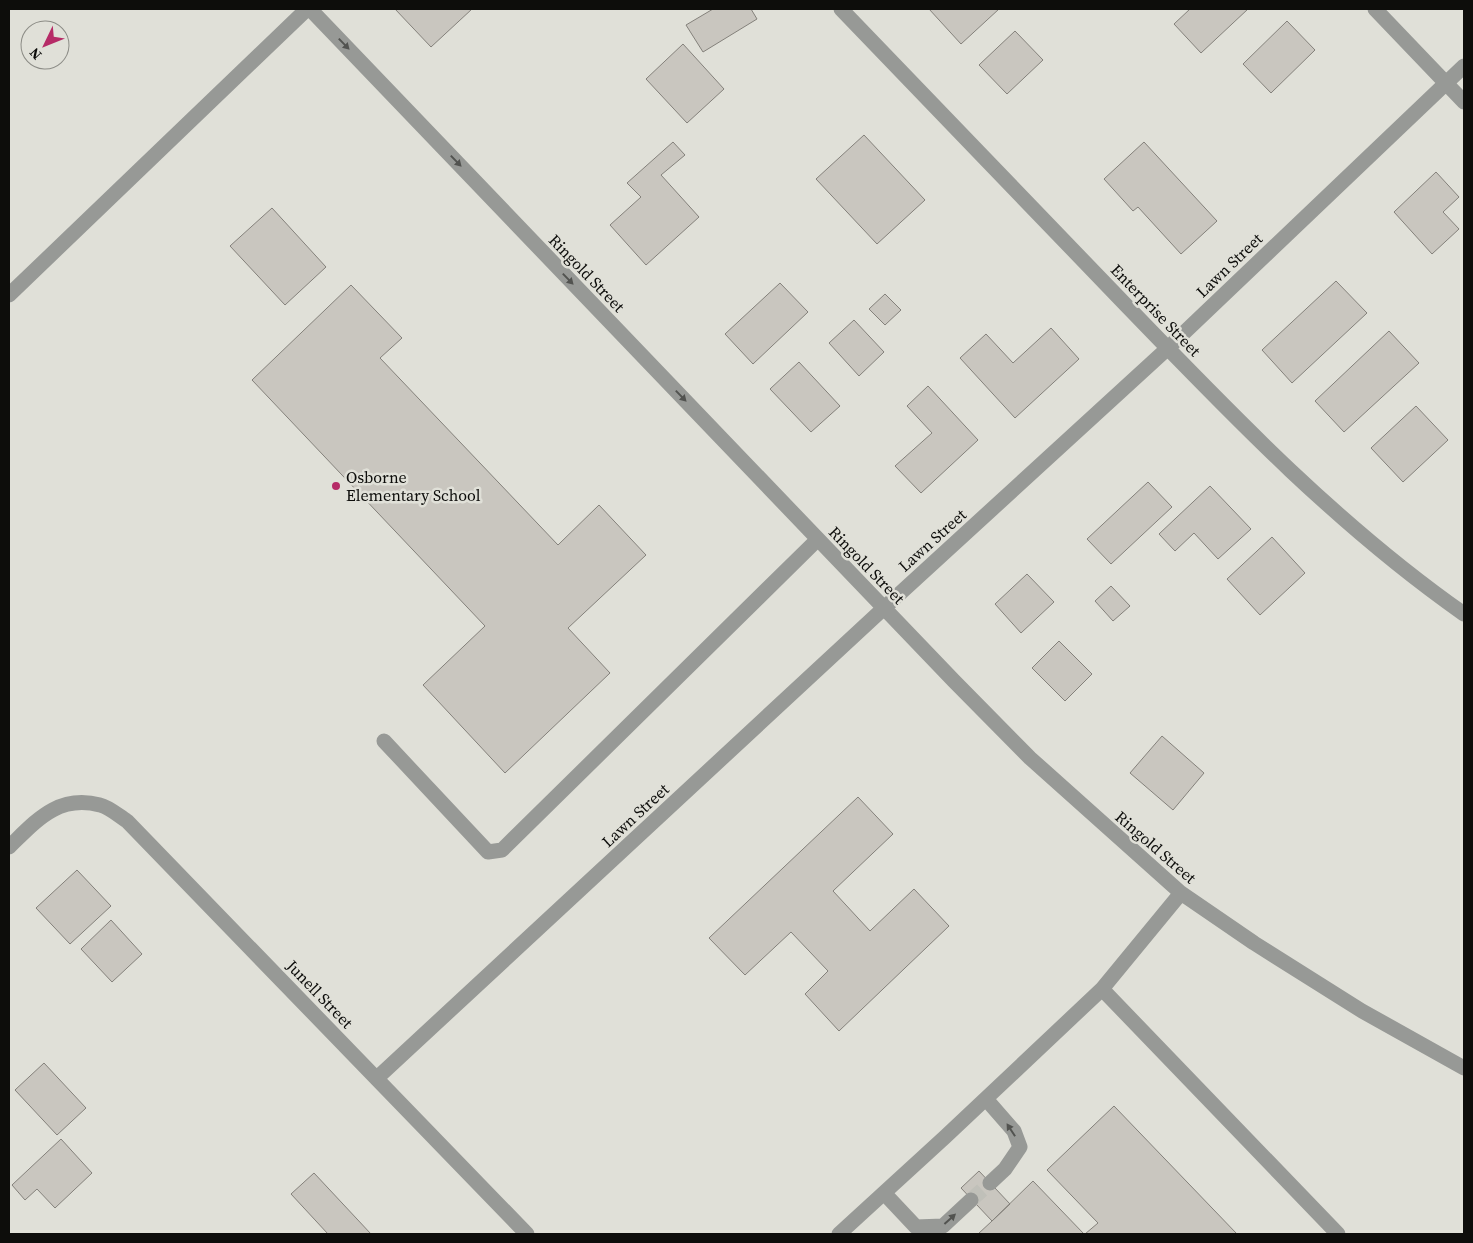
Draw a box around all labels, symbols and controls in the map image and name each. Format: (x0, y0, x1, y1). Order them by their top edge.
north arrow (20, 20, 70, 70)
one-way arrow (338, 38, 350, 50)
text: N (25, 43, 46, 64)
one-way arrow (450, 155, 462, 167)
street label: Lawn Street (1191, 227, 1268, 302)
street label: Ringold Street (544, 229, 630, 317)
street label: Enterprise Street (1106, 259, 1206, 362)
one-way arrow (562, 272, 574, 284)
one-way arrow (675, 390, 687, 402)
place label: Osborne Elementary School (346, 466, 481, 506)
marker: Osborne Elementary School (330, 480, 342, 492)
street label: Lawn Street (893, 503, 971, 576)
street label: Ringold Street (824, 521, 910, 609)
street label: Lawn Street (597, 778, 674, 852)
street label: Ringold Street (1111, 806, 1202, 889)
street label: Junell Street (281, 954, 359, 1034)
one-way arrow (1007, 1123, 1016, 1136)
one-way arrow (944, 1213, 956, 1225)

